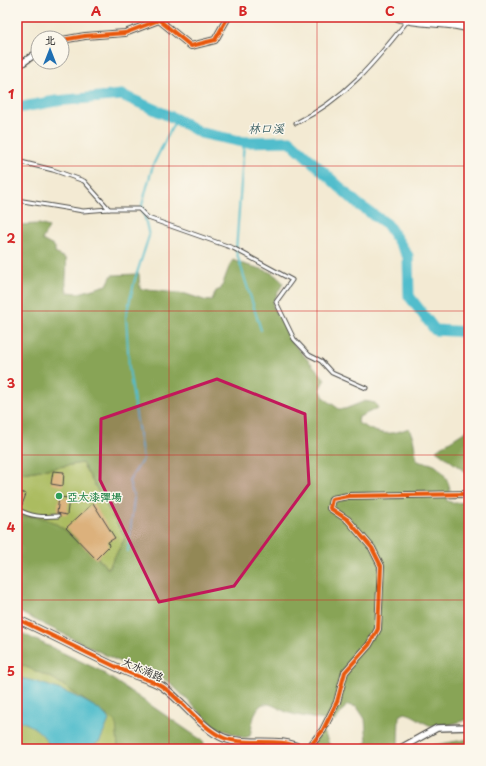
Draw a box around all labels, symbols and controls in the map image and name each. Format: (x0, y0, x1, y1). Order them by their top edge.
text: A (91, 1, 101, 20)
text: B (239, 1, 248, 20)
text: C (385, 1, 395, 20)
north arrow (30, 30, 70, 70)
text: 北 (45, 31, 56, 48)
text: 1 (8, 84, 14, 103)
water label: 林口溪 (248, 119, 285, 137)
text: 2 (6, 228, 16, 247)
text: 3 (7, 373, 16, 392)
place label: 亞太漆彈場 (67, 488, 122, 505)
marker: 亞太漆彈場 (54, 491, 64, 501)
text: 4 (7, 517, 16, 536)
street label: 大水湳路 (119, 652, 167, 686)
text: 5 (7, 661, 15, 680)

